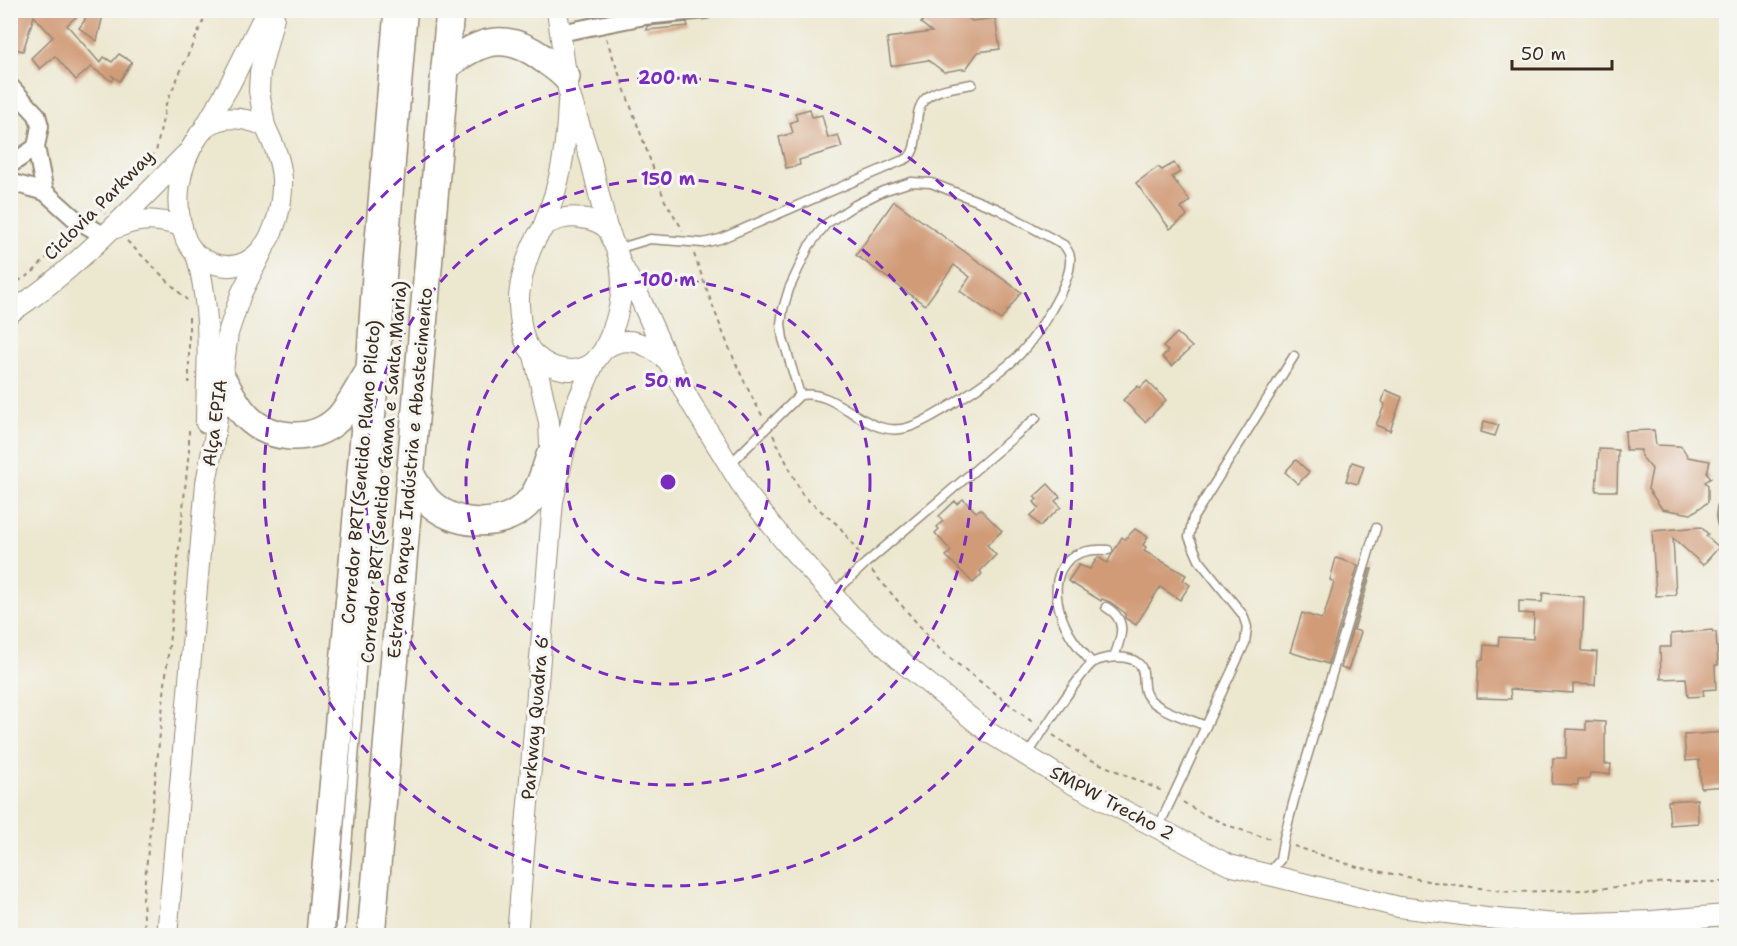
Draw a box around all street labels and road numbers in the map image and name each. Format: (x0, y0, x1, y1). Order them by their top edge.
street label: Ciclovia Parkway (39, 145, 159, 265)
street label: Corredor BRT(Sentido Gama e Santa Maria) (355, 280, 413, 664)
street label: Estrada Parque Indústria e Abastecimento (382, 287, 438, 659)
street label: Corredor BRT(Sentido Plano Piloto) (336, 319, 386, 625)
street label: Alça EPIA (197, 378, 233, 468)
street label: Parkway Quadra 6 (516, 635, 554, 801)
street label: SMPW Trecho 2 (1046, 760, 1178, 846)

